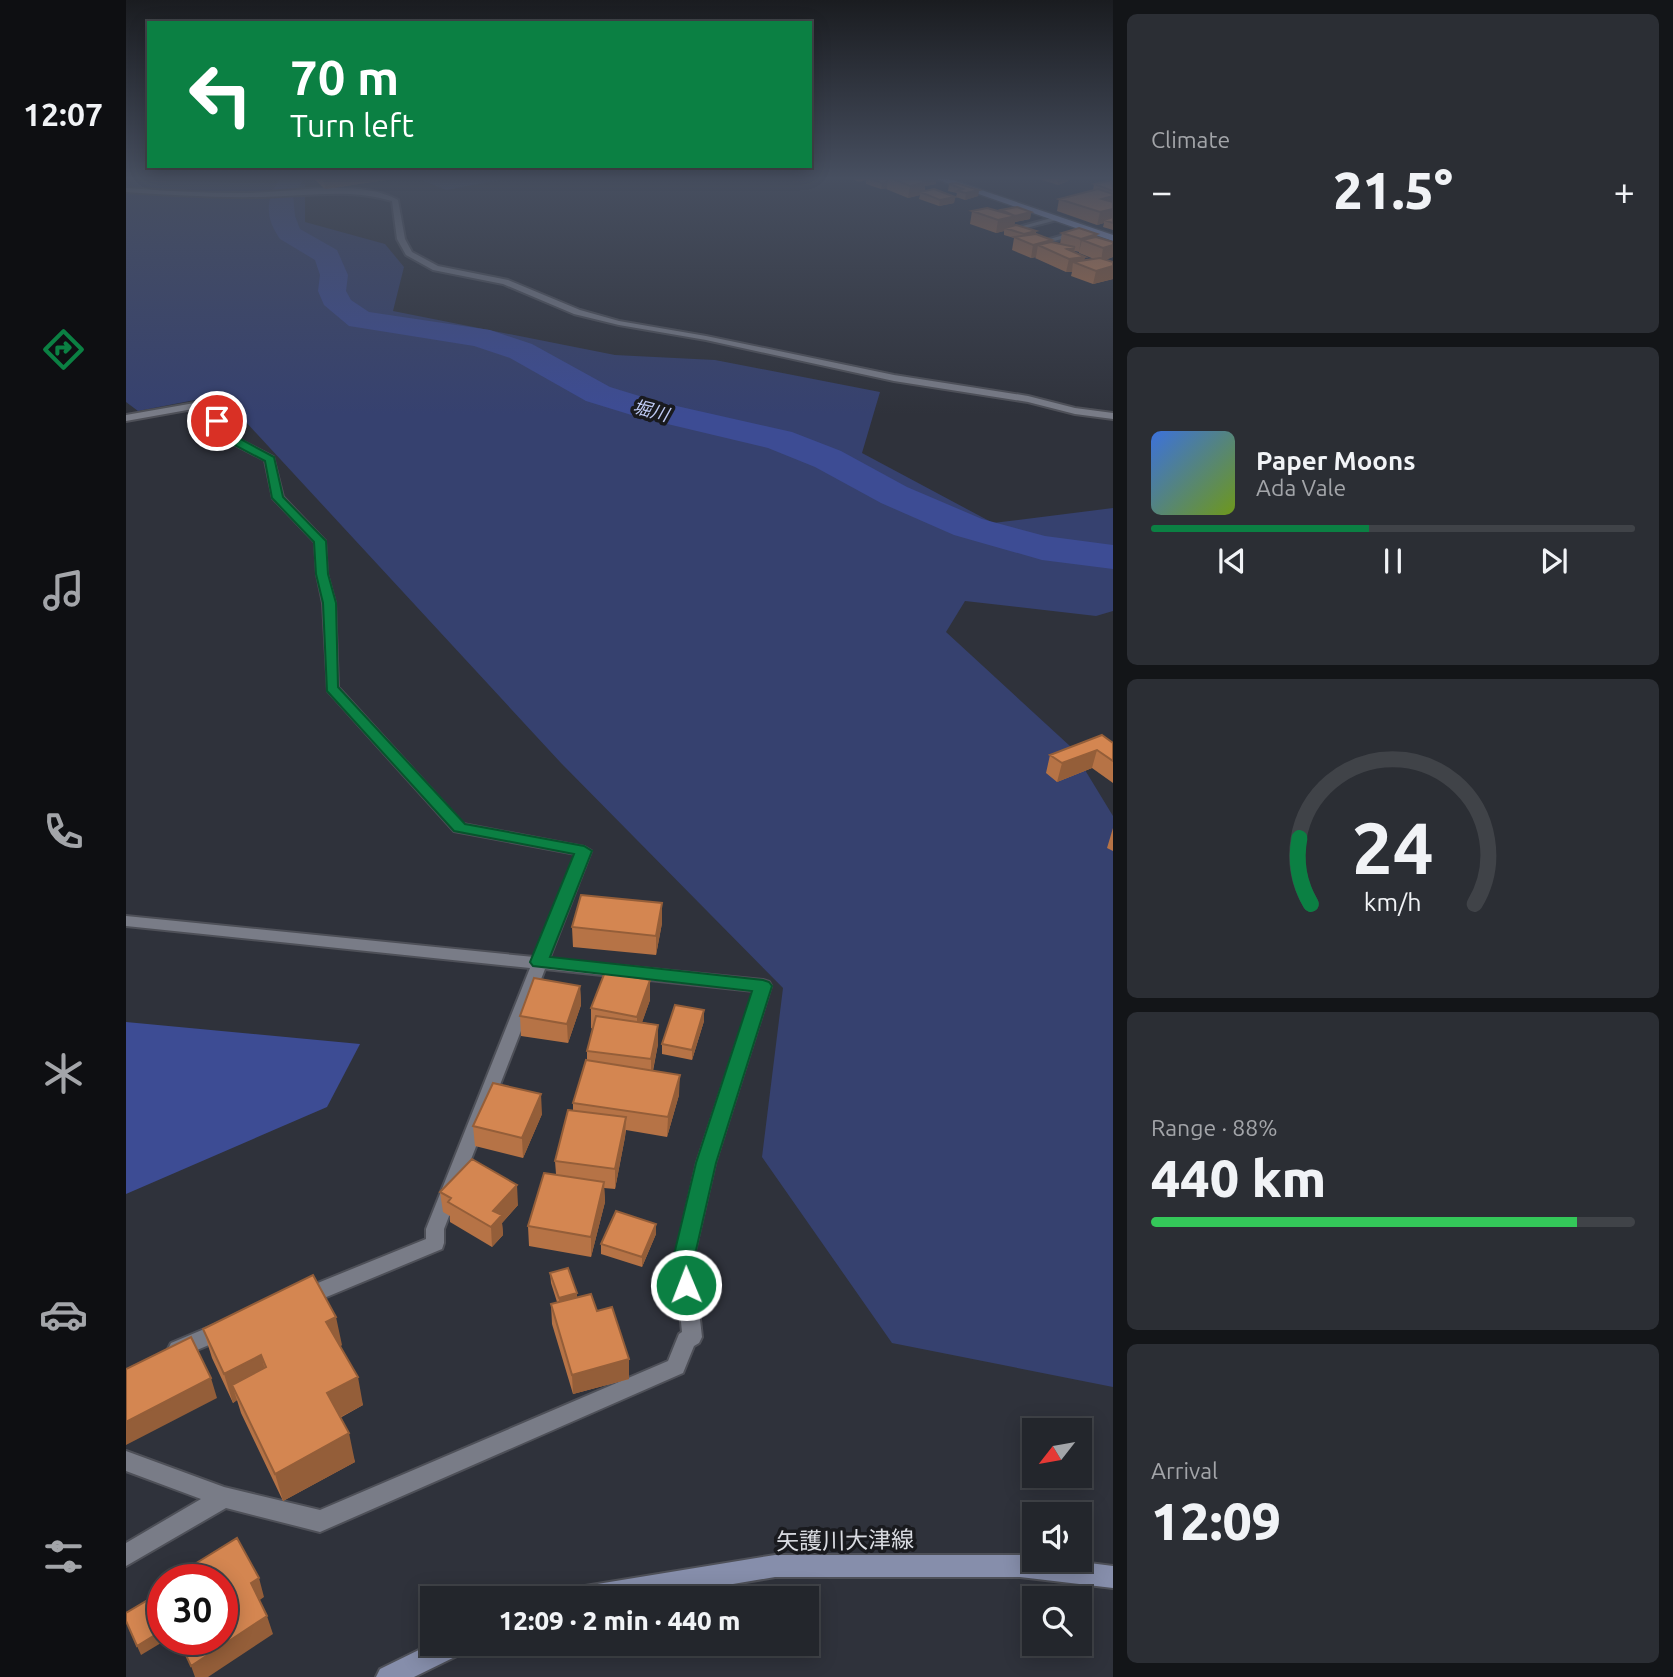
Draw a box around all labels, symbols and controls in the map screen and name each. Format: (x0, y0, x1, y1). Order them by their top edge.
icon: left (175, 49, 266, 140)
text: 70 m (290, 49, 399, 104)
text: 12:07 (23, 96, 103, 132)
text: Turn left (290, 107, 414, 143)
text: Climate (1151, 127, 1230, 152)
text: 21.5° (1333, 161, 1453, 219)
text: − (1151, 170, 1172, 212)
text: + (1614, 170, 1635, 212)
icon: directions (39, 325, 88, 374)
pin (187, 391, 247, 451)
water label: 堀川 (631, 396, 673, 425)
icon: arrive (198, 402, 236, 440)
text: Paper Moons (1256, 446, 1415, 475)
text: Ada Vale (1256, 475, 1346, 500)
icon: previous (1213, 542, 1251, 580)
icon: pause (1374, 542, 1412, 580)
icon: next (1535, 542, 1573, 580)
icon: music (39, 566, 88, 615)
icon: phone (39, 807, 88, 856)
text: 24 (1352, 807, 1434, 889)
text: km/h (1364, 888, 1422, 916)
icon: climate (39, 1049, 88, 1098)
text: Range · 88% (1151, 1115, 1278, 1140)
text: 440 km (1151, 1149, 1326, 1207)
position arrow (649, 1248, 723, 1322)
icon: car (39, 1290, 88, 1339)
north arrow (1022, 1418, 1092, 1488)
map controls (1022, 1418, 1092, 1656)
text: Arrival (1151, 1458, 1218, 1483)
text: 12:09 (1151, 1492, 1281, 1550)
button: sound (1022, 1502, 1092, 1572)
street label: 矢護川大津線 (776, 1526, 914, 1554)
icon: filters (39, 1532, 88, 1581)
speed limit sign: 30 (147, 1564, 238, 1655)
button: search (1022, 1586, 1092, 1656)
text: 12:09 · 2 min · 440 m (499, 1606, 740, 1635)

